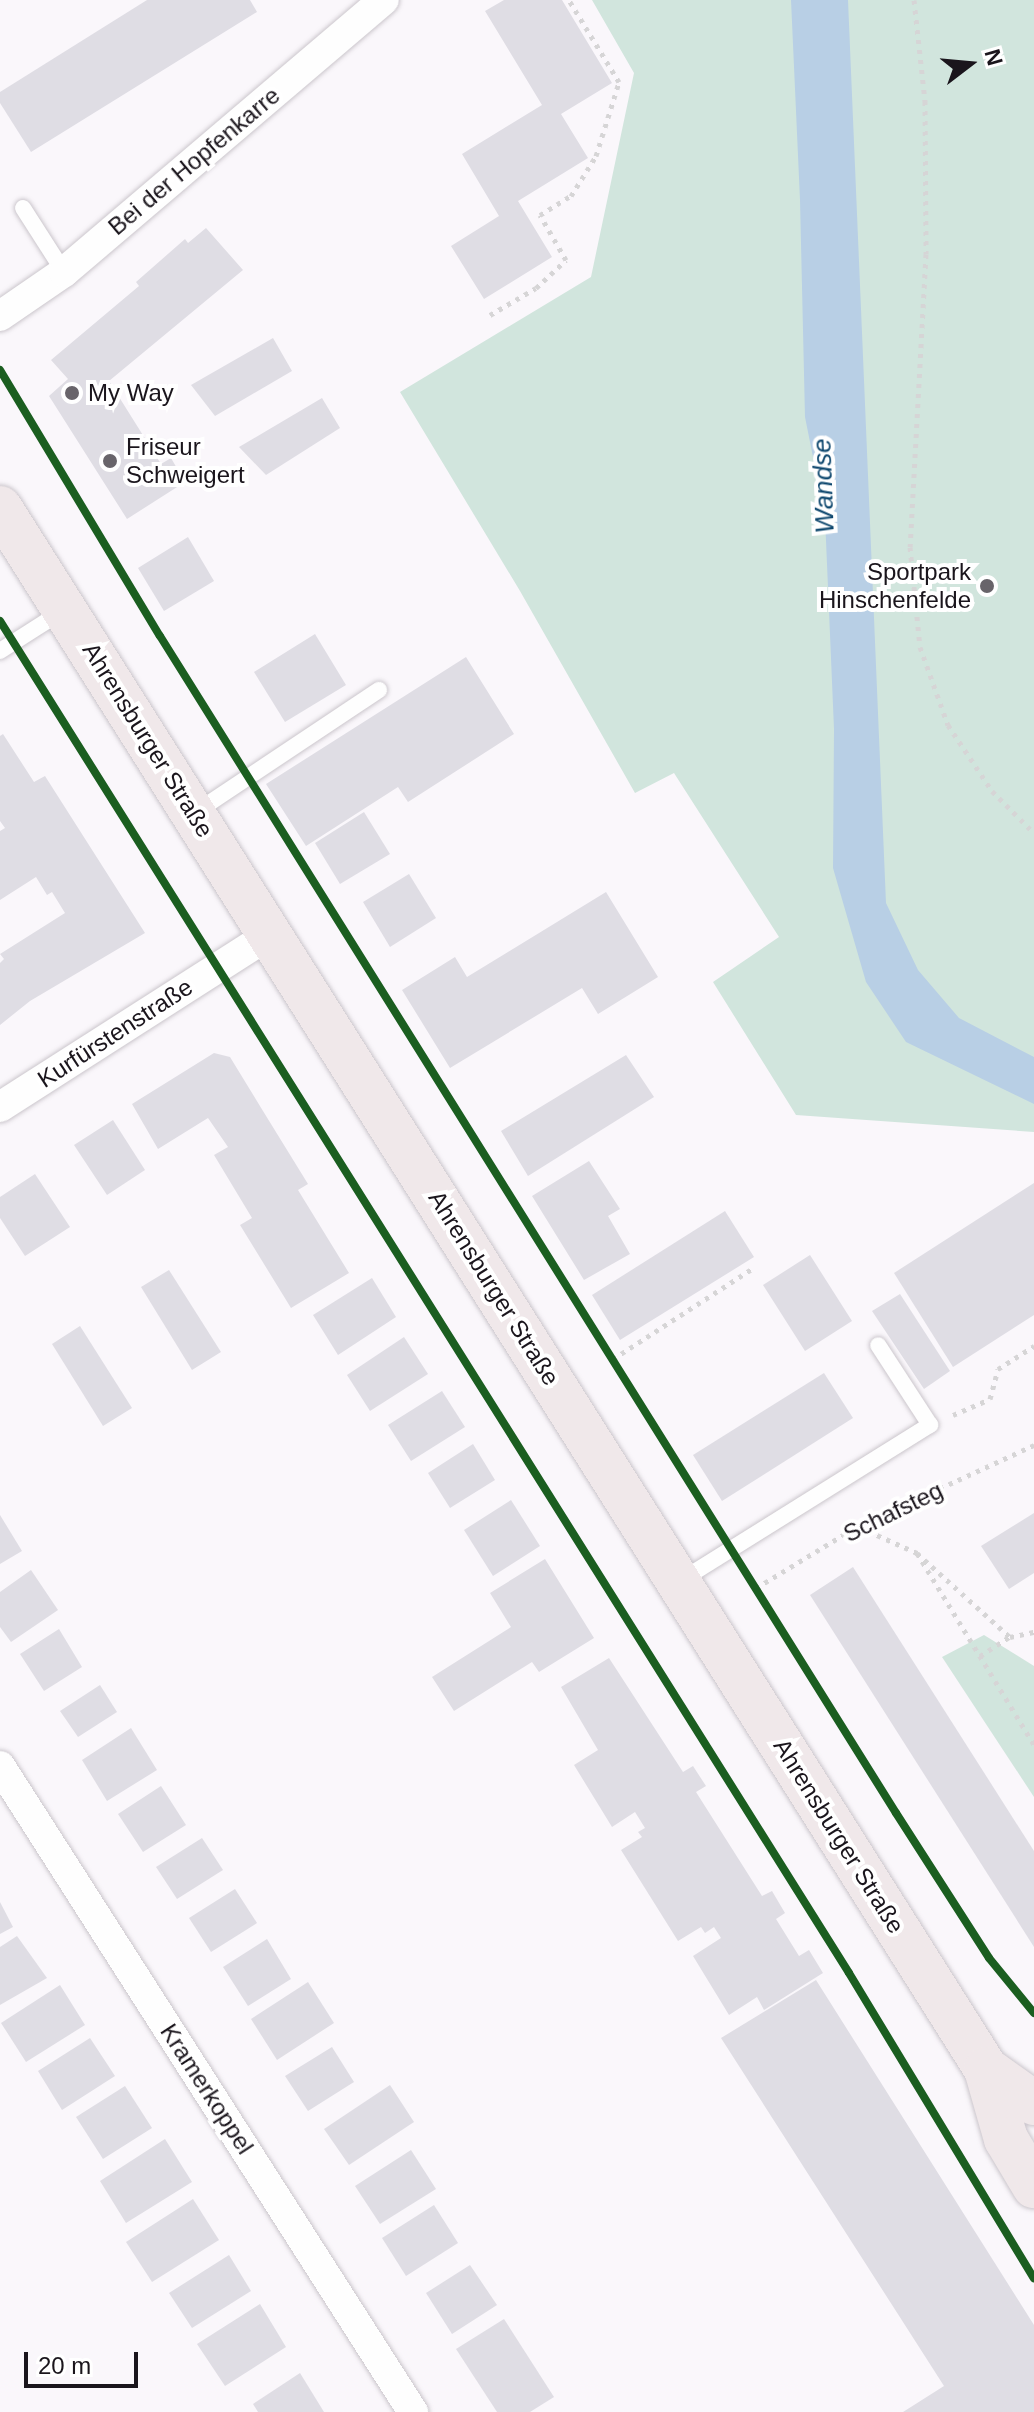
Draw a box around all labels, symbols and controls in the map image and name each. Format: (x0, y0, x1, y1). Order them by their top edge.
north arrow (930, 24, 1010, 104)
text: N (979, 46, 1008, 68)
street label: Bei der Hopfenkarre (102, 81, 286, 241)
place label: My Way (88, 379, 174, 407)
marker: My Way (63, 384, 81, 402)
place label: Friseur Schweigert (126, 433, 245, 489)
water label: Wandse (807, 438, 841, 534)
marker: Friseur Schweigert (101, 452, 119, 470)
place label: Sportpark Hinschenfelde (819, 558, 971, 614)
marker: Sportpark Hinschenfelde (978, 577, 996, 595)
street label: Ahrensburger Straße (76, 637, 220, 843)
street label: Kurfürstenstraße (32, 972, 198, 1094)
street label: Ahrensburger Straße (422, 1185, 566, 1391)
street label: Schafsteg (839, 1476, 947, 1548)
street label: Ahrensburger Straße (767, 1733, 911, 1939)
street label: Kramerkoppel (154, 2019, 260, 2159)
scale bar (28, 2336, 142, 2386)
text: 20 m (38, 2352, 91, 2379)

